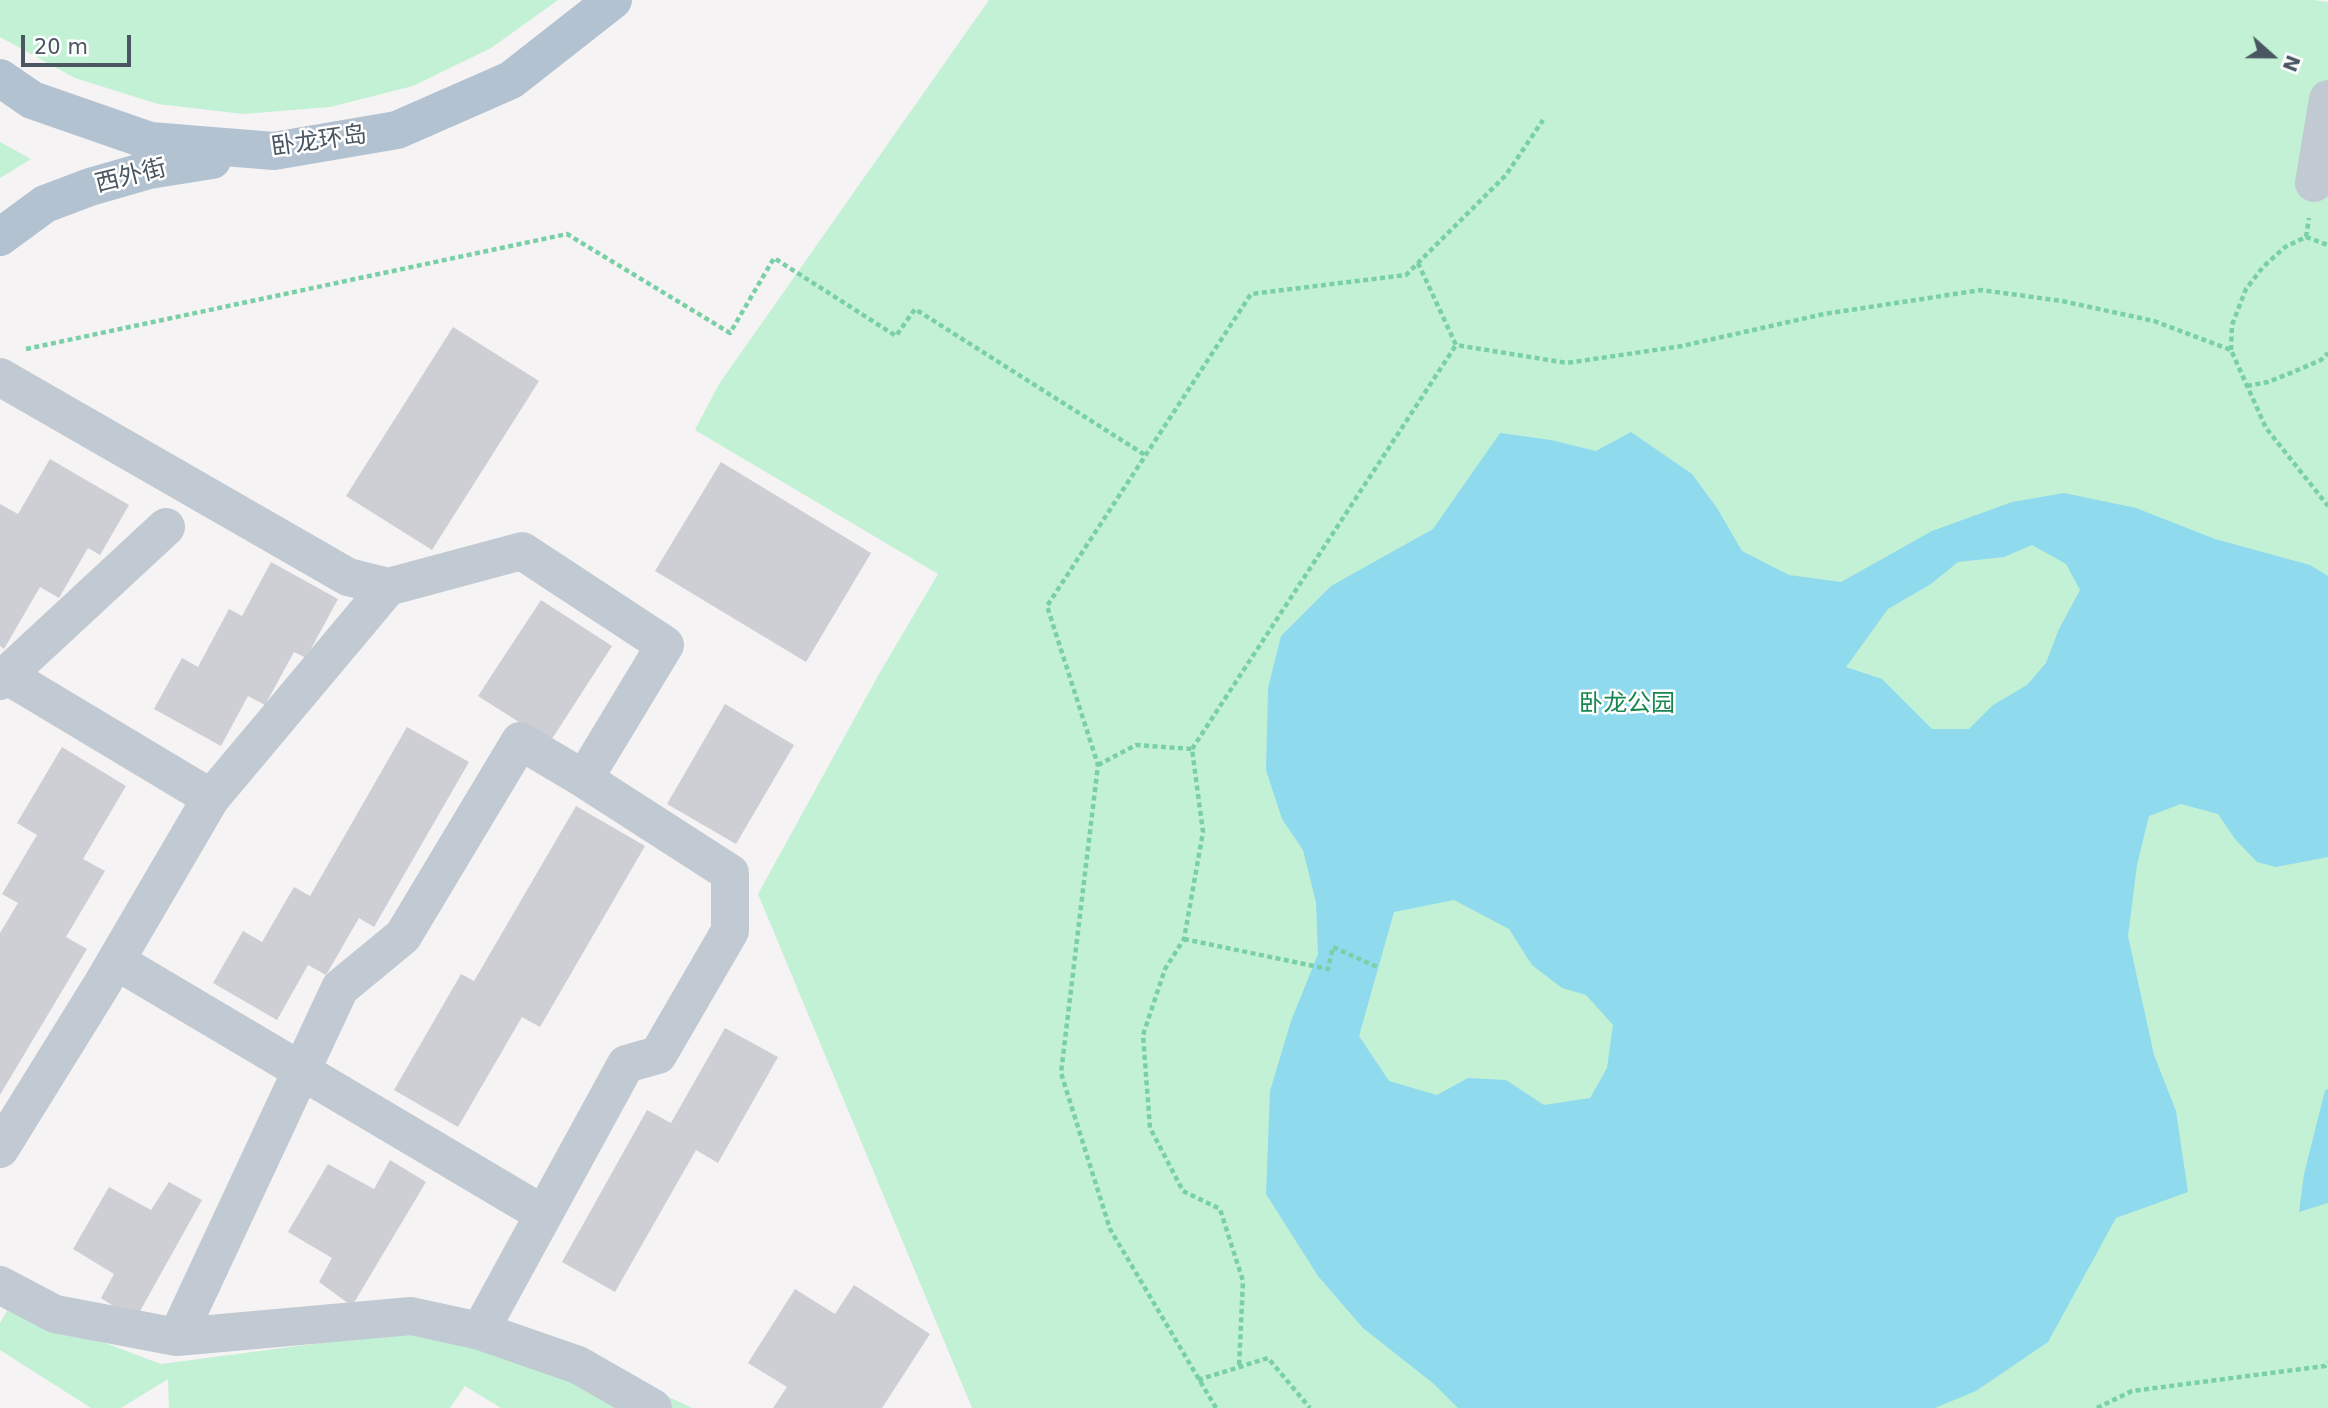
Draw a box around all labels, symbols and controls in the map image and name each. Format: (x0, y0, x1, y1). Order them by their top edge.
scale bar (24, 21, 135, 65)
north arrow (2237, 21, 2307, 91)
text: 20 m (34, 35, 88, 59)
text: N (2278, 52, 2305, 75)
street label: 卧龙环岛 (269, 121, 369, 163)
street label: 西外街 (93, 154, 169, 200)
park label: 卧龙公园 (1579, 691, 1675, 719)

